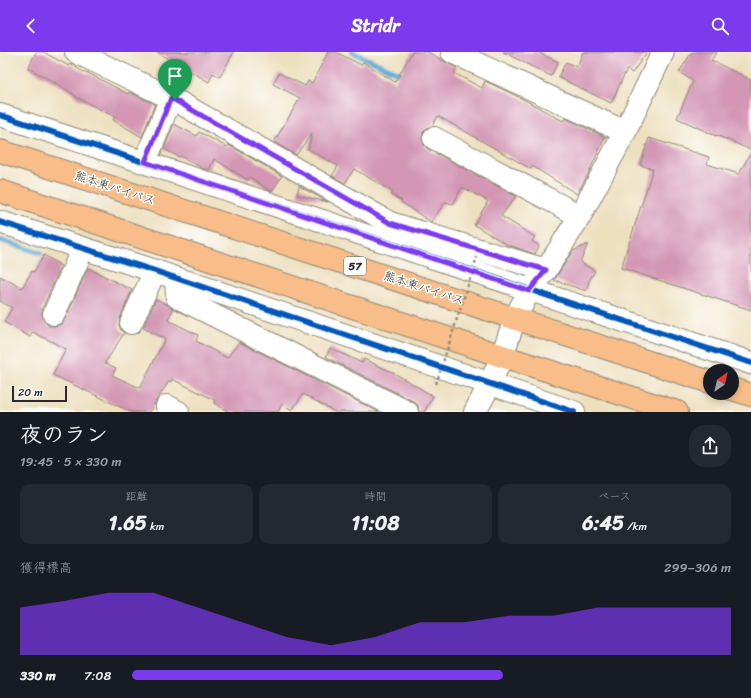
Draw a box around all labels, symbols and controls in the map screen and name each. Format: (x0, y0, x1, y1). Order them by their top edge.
text: Stridr (351, 10, 400, 42)
icon: back (20, 15, 42, 37)
icon: search (709, 15, 731, 37)
pin (158, 59, 192, 100)
icon: arrive (164, 65, 186, 87)
street label: 熊本東バイパス (72, 165, 158, 211)
road number: 57 (344, 257, 366, 275)
street label: 熊本東バイパス (381, 265, 467, 311)
north arrow (703, 364, 739, 400)
map controls (703, 364, 739, 400)
text: 20 m (18, 383, 43, 402)
scale bar (12, 384, 67, 403)
text: 夜のラン (20, 415, 108, 454)
button: share (689, 425, 731, 467)
text: 19:45 · 5 × 330 m (20, 450, 122, 473)
text: 距離 (126, 487, 148, 506)
text: 時間 (365, 487, 387, 506)
text: ペース (598, 487, 631, 506)
text: 1.65 (109, 506, 147, 541)
text: 11:08 (352, 506, 399, 541)
text: 6:45 (582, 506, 624, 541)
text: km (147, 517, 164, 536)
text: /km (624, 517, 647, 536)
text: 獲得標高 (20, 556, 72, 579)
text: 299–306 m (664, 556, 731, 579)
text: 330 m (20, 664, 56, 687)
text: 7:08 (84, 664, 111, 687)

